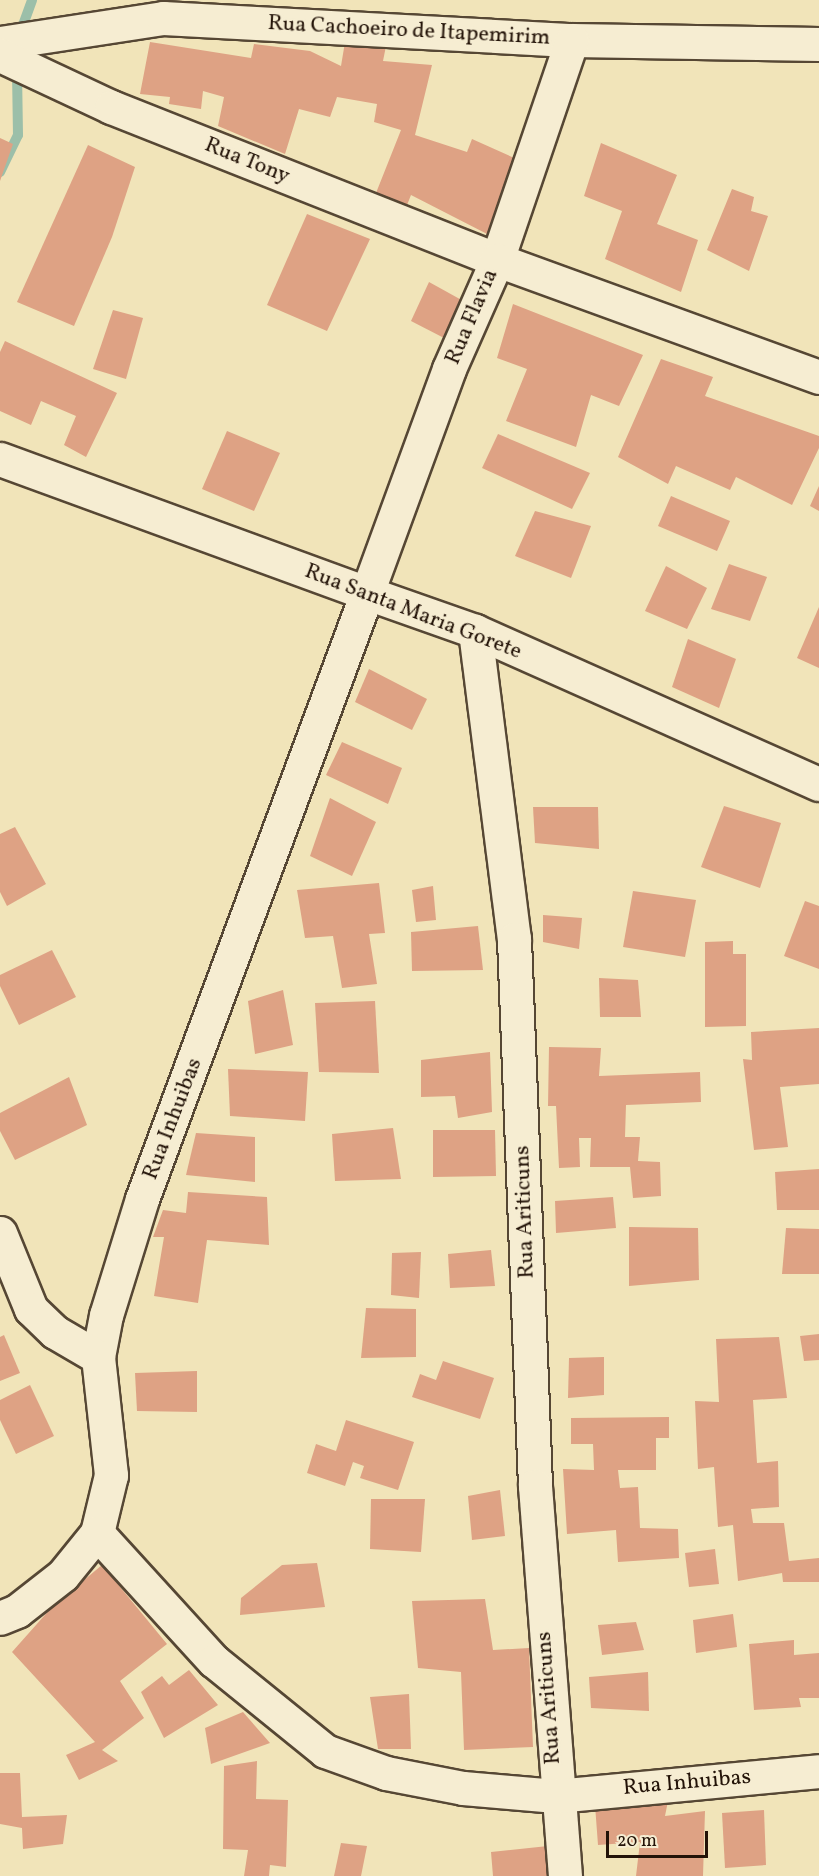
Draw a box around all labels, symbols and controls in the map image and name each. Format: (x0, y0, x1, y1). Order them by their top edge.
street label: Rua Cachoeiro de Itapemirim (267, 10, 551, 52)
street label: Rua Tony (200, 132, 294, 190)
street label: Rua Flavia (440, 265, 504, 369)
street label: Rua Santa Maria Gorete (301, 558, 525, 666)
street label: Rua Inhuibas (138, 1054, 208, 1184)
street label: Rua Ariticuns (509, 1145, 541, 1279)
street label: Rua Ariticuns (531, 1631, 567, 1765)
street label: Rua Inhuibas (622, 1764, 752, 1802)
scale bar (609, 1819, 711, 1857)
text: 20 m (617, 1829, 657, 1854)

